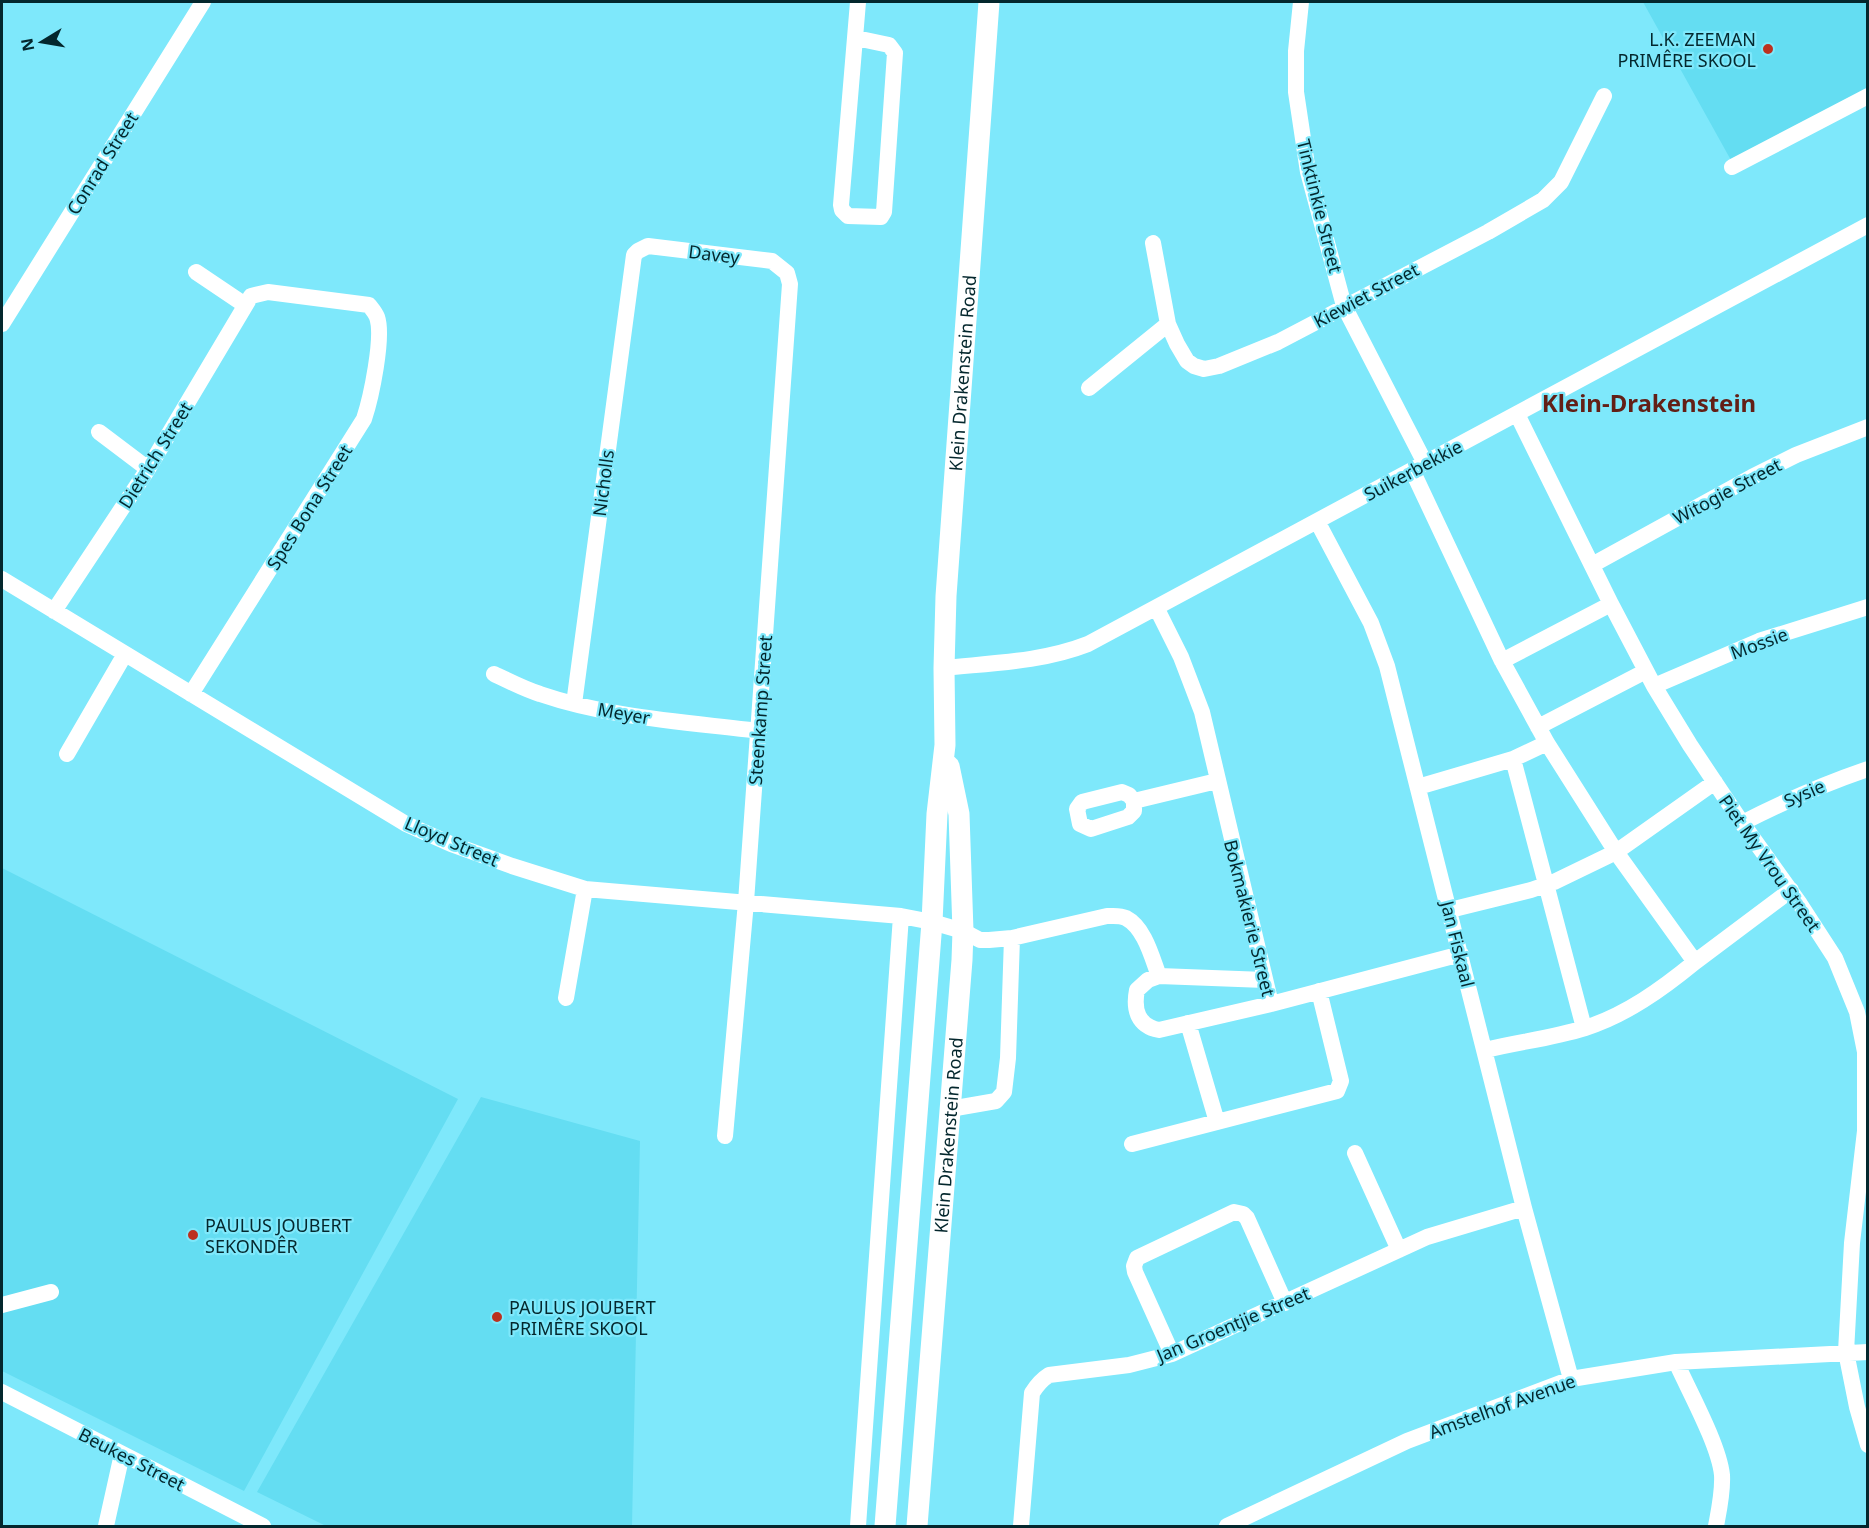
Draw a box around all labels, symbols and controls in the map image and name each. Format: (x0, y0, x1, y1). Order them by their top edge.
north arrow (12, 12, 72, 72)
place label: L.K. ZEEMAN PRIMÊRE SKOOL (1617, 27, 1756, 72)
text: N (15, 36, 39, 53)
marker: L.K. ZEEMAN PRIMÊRE SKOOL (1761, 42, 1775, 56)
street label: Conrad Street (61, 107, 143, 219)
street label: Tinktinkie Street (1292, 137, 1348, 276)
street label: Davey (687, 239, 742, 269)
street label: Kiewiet Street (1309, 257, 1423, 333)
street label: Klein Drakenstein Road (943, 274, 981, 472)
district label: Klein-Drakenstein (1542, 386, 1756, 419)
street label: Dietrich Street (113, 397, 198, 513)
street label: Suikerbekkie (1360, 434, 1466, 506)
street label: Spes Bona Street (261, 440, 357, 574)
street label: Nicholls (587, 448, 619, 518)
street label: Witogie Street (1669, 452, 1786, 530)
street label: Mossie (1727, 622, 1791, 664)
street label: Steenkamp Street (743, 634, 777, 786)
street label: Meyer (596, 697, 653, 730)
street label: Sysie (1780, 773, 1828, 813)
street label: Piet My Vrou Street (1714, 790, 1826, 937)
street label: Lloyd Street (401, 810, 503, 872)
street label: Bokmakierie Street (1219, 837, 1281, 999)
street label: Jan Fiskaal (1435, 897, 1480, 990)
street label: Klein Drakenstein Road (928, 1036, 968, 1234)
place label: PAULUS JOUBERT SEKONDÊR (205, 1213, 352, 1258)
marker: PAULUS JOUBERT SEKONDÊR (186, 1228, 200, 1242)
street label: Jan Groentjie Street (1151, 1281, 1314, 1368)
place label: PAULUS JOUBERT PRIMÊRE SKOOL (509, 1295, 656, 1340)
marker: PAULUS JOUBERT PRIMÊRE SKOOL (490, 1310, 504, 1324)
street label: Amstelhof Avenue (1425, 1368, 1579, 1444)
street label: Beukes Street (75, 1422, 190, 1496)

